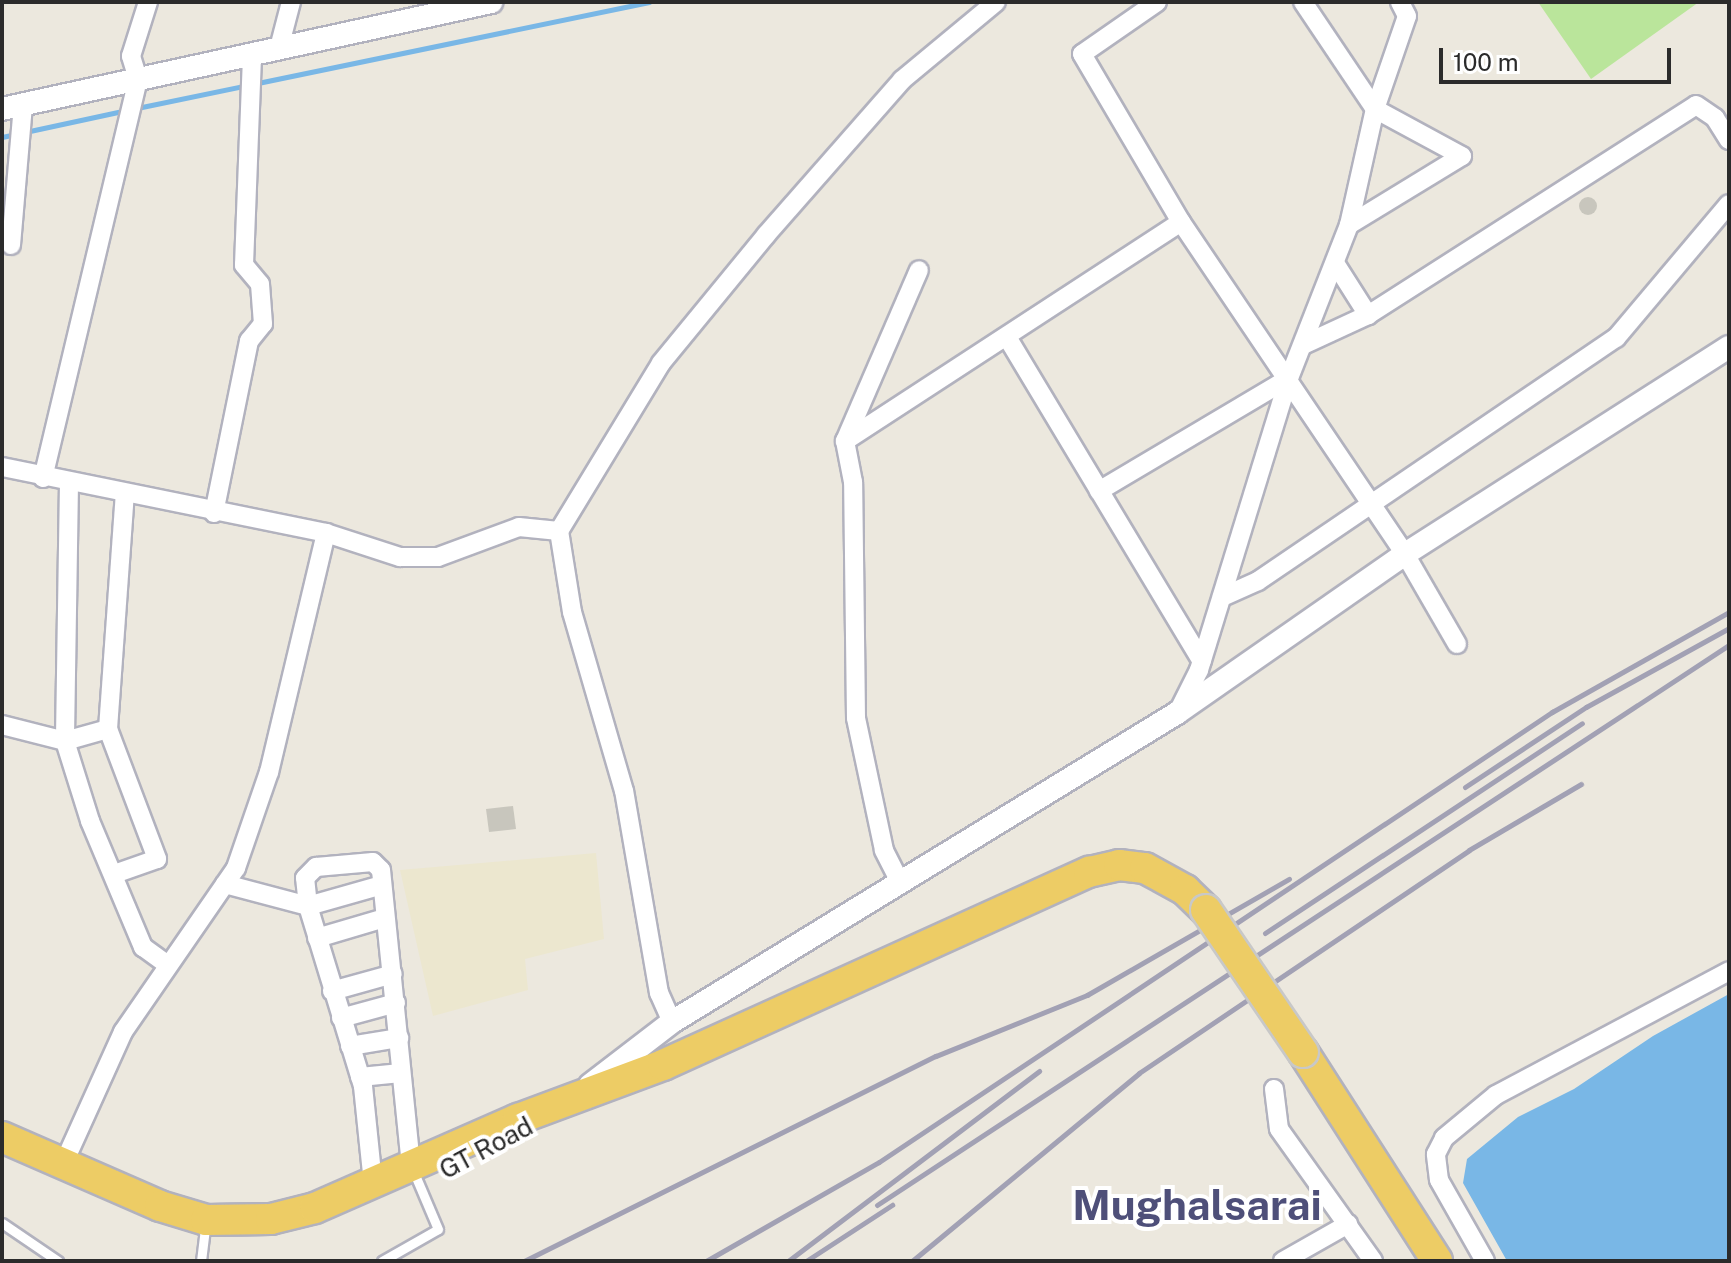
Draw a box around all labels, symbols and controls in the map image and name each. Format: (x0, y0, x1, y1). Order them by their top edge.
scale bar (1443, 32, 1675, 82)
text: 100 m (1453, 48, 1519, 76)
street label: GT Road (434, 1110, 538, 1186)
district label: Mughalsarai (1072, 1180, 1322, 1230)

